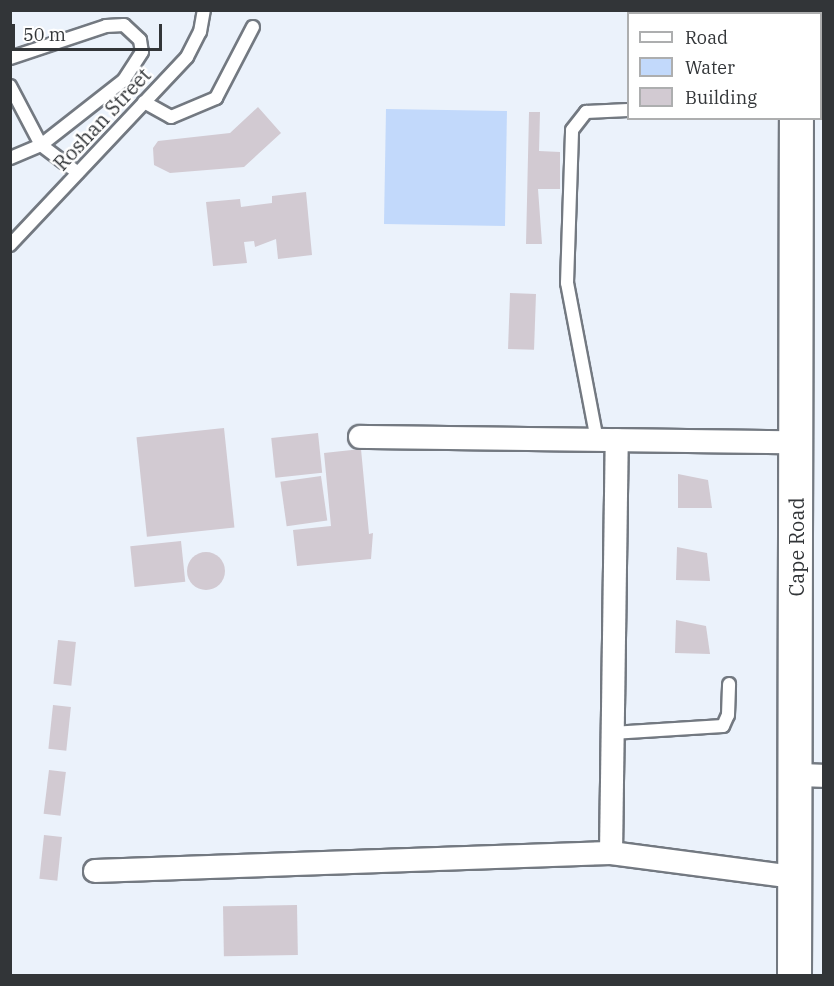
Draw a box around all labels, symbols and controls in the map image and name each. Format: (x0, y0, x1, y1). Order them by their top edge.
scale bar (15, 12, 165, 50)
legend (627, 12, 822, 120)
text: 50 m (23, 23, 66, 46)
text: Road (685, 26, 728, 49)
text: Water (685, 56, 735, 79)
street label: Roshan Street (48, 63, 156, 175)
text: Building (685, 86, 757, 109)
street label: Cape Road (784, 497, 808, 597)

